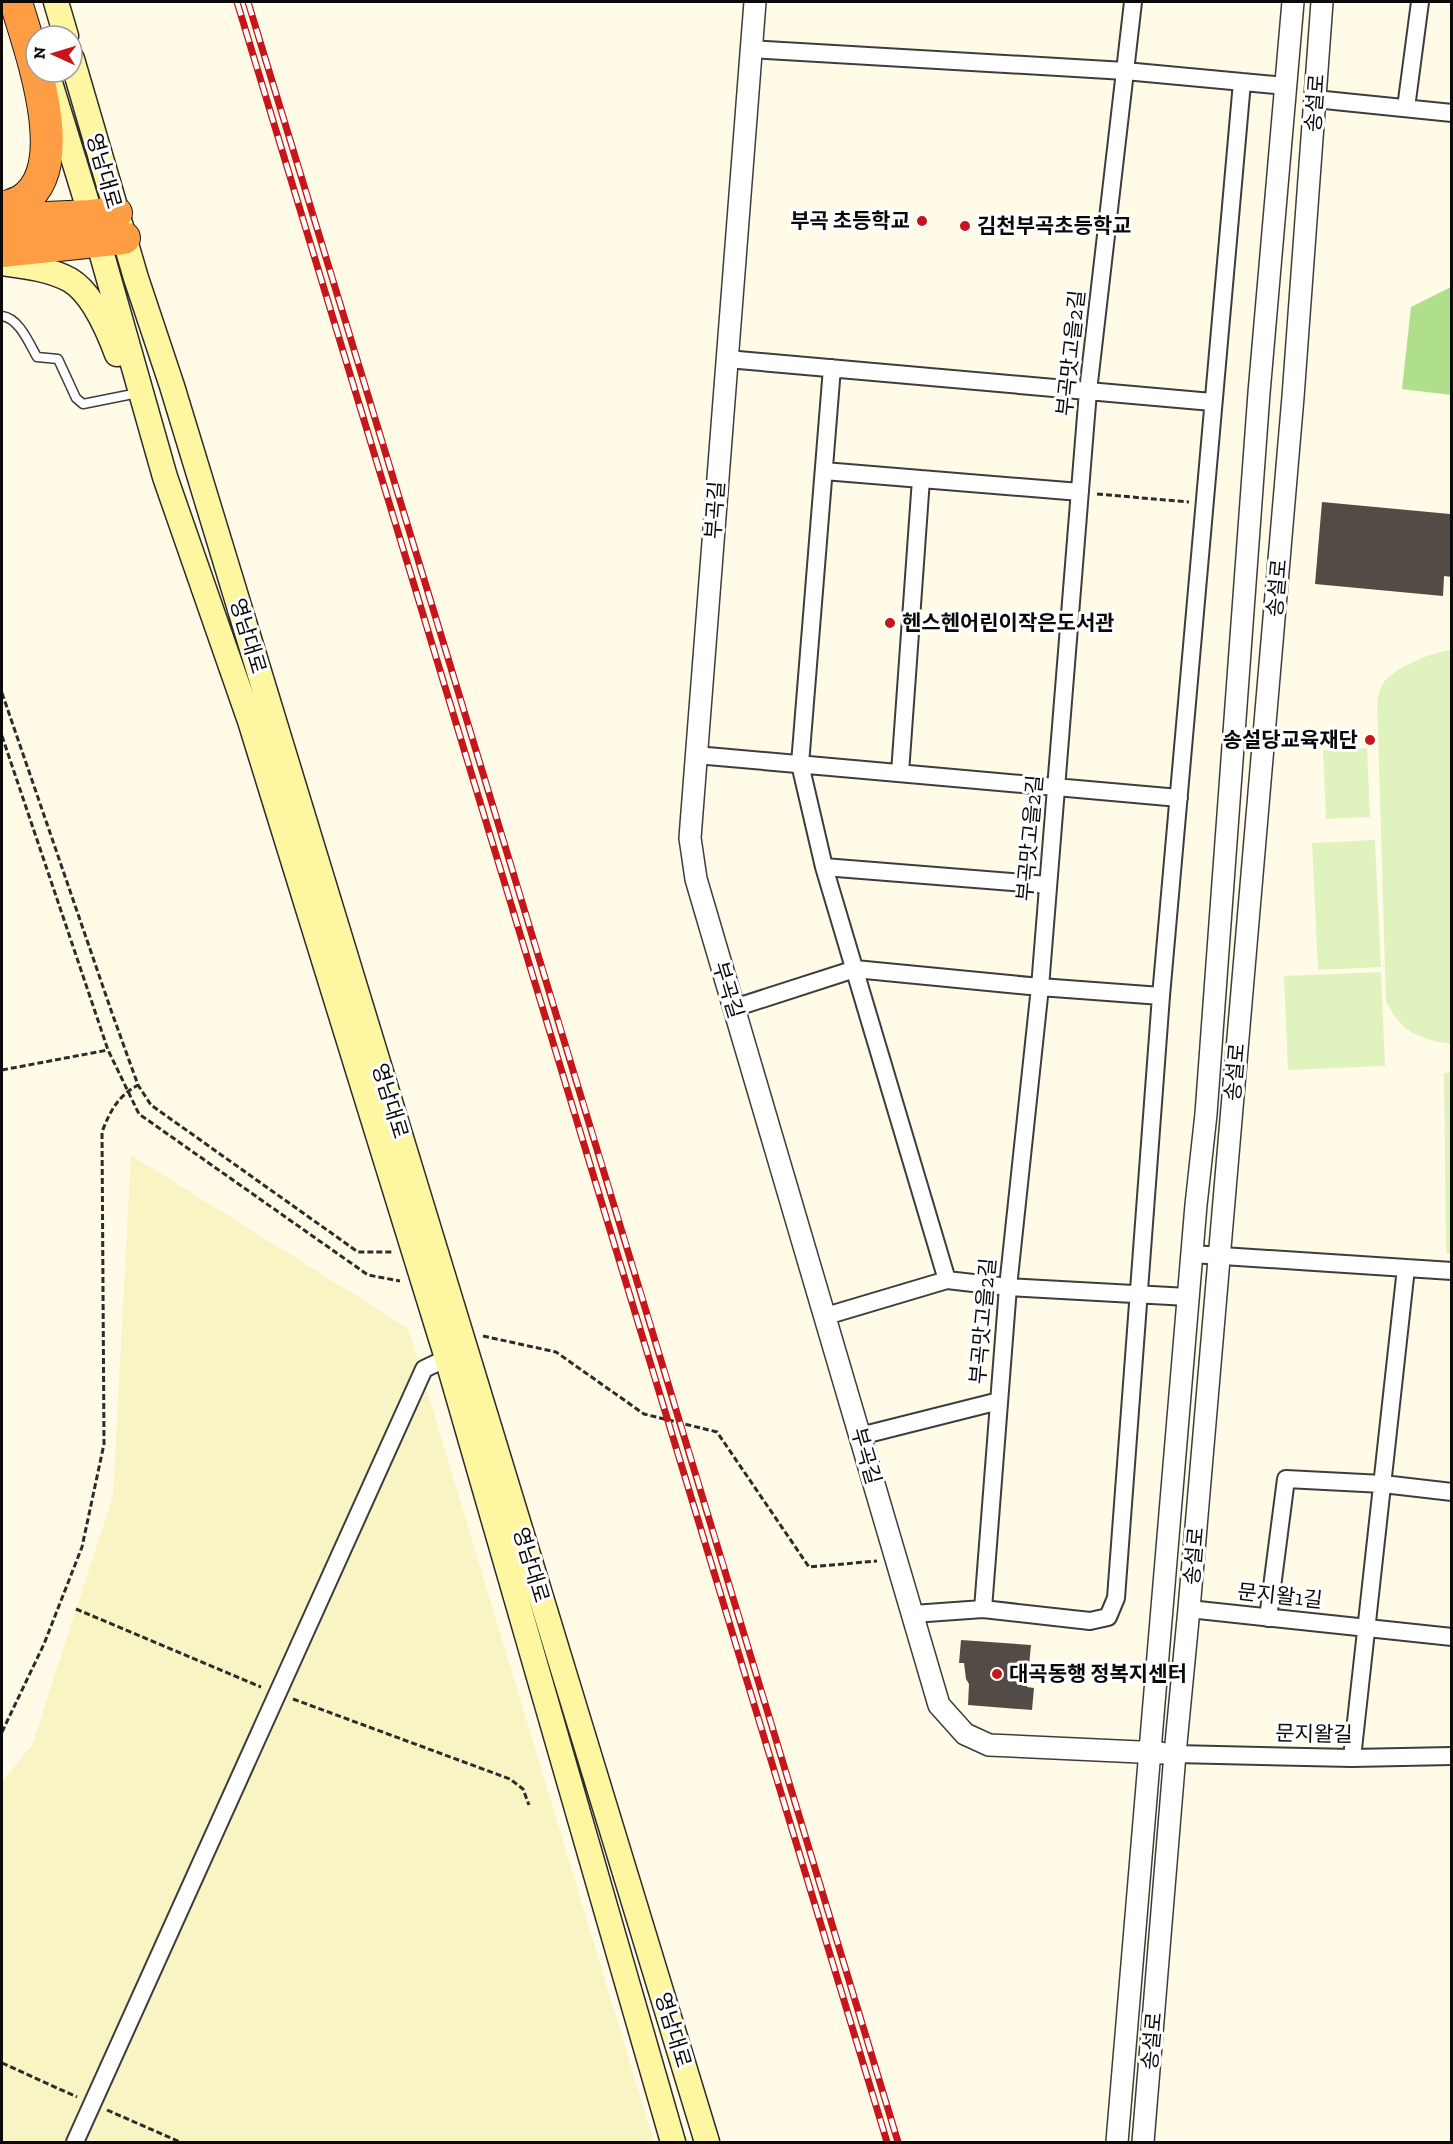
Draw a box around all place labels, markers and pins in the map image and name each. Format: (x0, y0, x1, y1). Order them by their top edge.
place label: 부곡 초등학교 (790, 208, 910, 233)
place label: 김천부곡초등학교 (977, 213, 1132, 238)
marker: 부곡 초등학교 (915, 214, 929, 228)
marker: 김천부곡초등학교 (958, 219, 972, 233)
place label: 헨스헨어린이작은도서관 (902, 610, 1115, 635)
marker: 헨스헨어린이작은도서관 (883, 616, 897, 630)
place label: 송설당교육재단 (1223, 727, 1358, 752)
marker: 송설당교육재단 (1363, 733, 1377, 747)
place label: 대곡동행 정복지센터 (1009, 1661, 1187, 1686)
marker: 대곡동행 정복지센터 (990, 1667, 1004, 1681)

